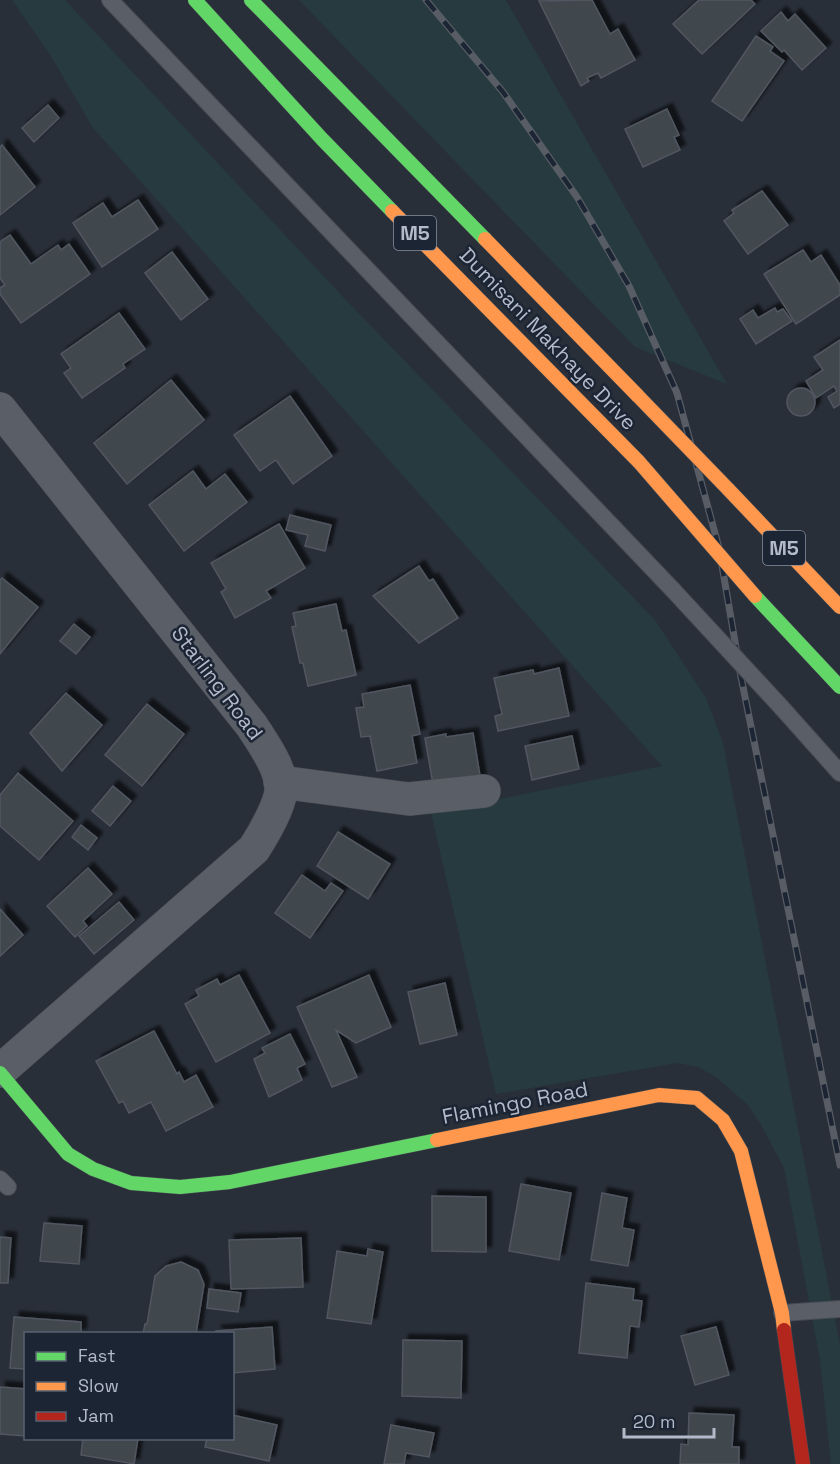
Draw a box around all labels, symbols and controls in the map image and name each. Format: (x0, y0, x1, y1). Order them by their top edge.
road number: M5 (394, 216, 436, 250)
street label: Dumisani Makhaye Drive (454, 242, 643, 436)
road number: M5 (763, 531, 805, 565)
street label: Starling Road (166, 620, 269, 745)
street label: Flamingo Road (440, 1075, 590, 1130)
legend (24, 1332, 234, 1440)
text: Fast (78, 1344, 115, 1367)
text: Slow (78, 1374, 119, 1397)
scale bar (624, 1401, 714, 1439)
text: Jam (78, 1404, 114, 1427)
text: 20 m (633, 1410, 676, 1433)

